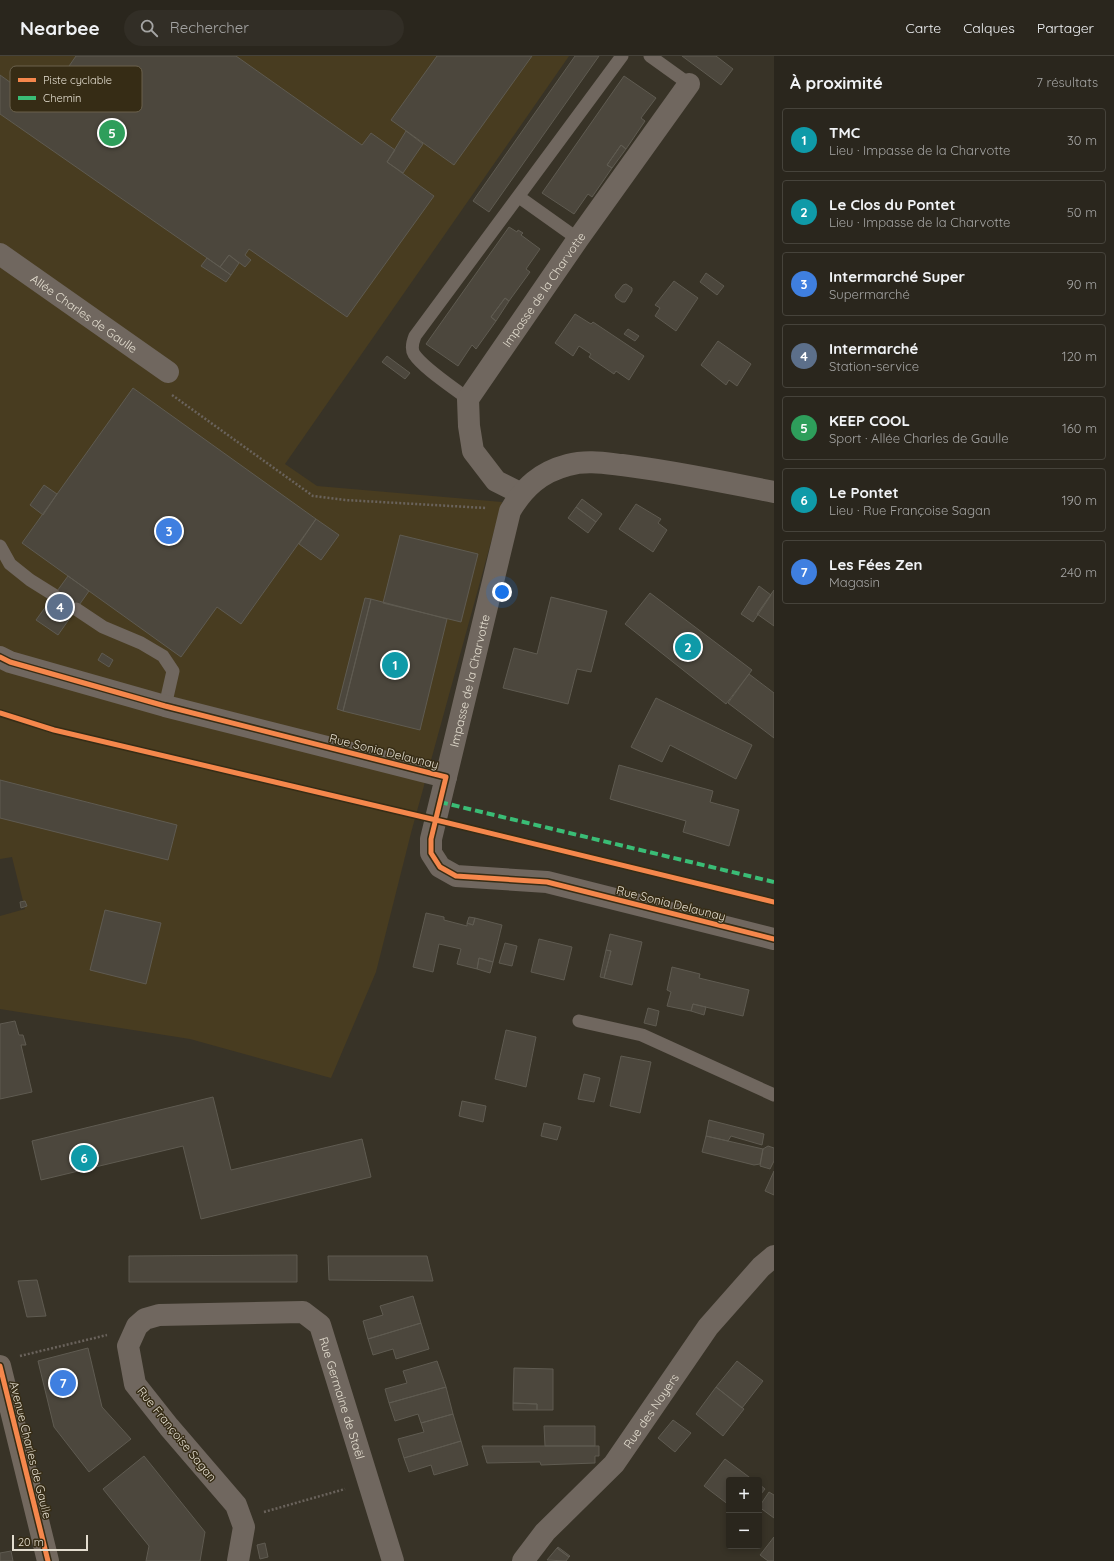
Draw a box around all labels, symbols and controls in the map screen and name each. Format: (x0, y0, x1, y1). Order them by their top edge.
search box (124, 10, 404, 46)
text: Nearbee (20, 16, 100, 40)
icon: search (138, 17, 160, 39)
text: Rechercher (170, 18, 249, 37)
text: Carte (906, 19, 941, 37)
text: Calques (963, 19, 1015, 37)
text: Partager (1037, 19, 1094, 37)
legend (10, 66, 142, 112)
text: À proximité (790, 72, 883, 93)
text: Piste cyclable (43, 73, 112, 87)
text: 7 résultats (1036, 74, 1098, 90)
text: Chemin (43, 91, 81, 105)
pin: 5 (99, 118, 125, 148)
text: TMC (829, 123, 860, 142)
text: 1 (801, 132, 807, 148)
text: 30 m (1067, 132, 1097, 148)
text: Lieu · Impasse de la Charvotte (829, 142, 1010, 158)
text: Le Clos du Pontet (829, 195, 955, 214)
text: 2 (800, 204, 808, 220)
text: 50 m (1067, 204, 1097, 220)
text: Lieu · Impasse de la Charvotte (829, 214, 1010, 230)
street label: Impasse de la Charvotte (499, 229, 588, 350)
text: Intermarché Super (829, 267, 965, 286)
street label: Allée Charles de Gaulle (28, 271, 141, 356)
text: 3 (801, 276, 807, 292)
text: 90 m (1067, 276, 1097, 292)
text: Supermarché (829, 286, 910, 302)
text: Intermarché (829, 339, 918, 358)
text: 4 (800, 348, 808, 364)
text: 120 m (1062, 348, 1097, 364)
text: Station-service (829, 358, 919, 374)
text: KEEP COOL (829, 411, 910, 430)
text: 5 (800, 420, 808, 436)
text: 160 m (1062, 420, 1097, 436)
text: Sport · Allée Charles de Gaulle (829, 430, 1009, 446)
text: Le Pontet (829, 483, 899, 502)
text: 6 (800, 492, 808, 508)
text: 190 m (1062, 492, 1097, 508)
text: Lieu · Rue Françoise Sagan (829, 502, 990, 518)
pin: 3 (156, 516, 182, 546)
text: Les Fées Zen (829, 555, 922, 574)
text: 7 (800, 564, 808, 580)
text: 240 m (1060, 564, 1097, 580)
text: Magasin (829, 574, 880, 590)
your location (492, 582, 512, 602)
pin: 4 (47, 592, 73, 622)
street label: Impasse de la Charvotte (446, 613, 492, 749)
pin: 2 (675, 632, 701, 662)
pin: 1 (382, 650, 408, 680)
street label: Rue Sonia Delaunay (328, 730, 440, 772)
street label: Rue Sonia Delaunay (615, 882, 727, 924)
pin: 6 (71, 1143, 97, 1173)
street label: Rue Germaine de Staël (317, 1335, 369, 1461)
pin: 7 (50, 1368, 76, 1398)
street label: Rue des Noyers (620, 1370, 682, 1451)
street label: Avenue Charles de Gaulle (7, 1380, 55, 1521)
street label: Rue Françoise Sagan (134, 1384, 220, 1484)
map controls (726, 1477, 762, 1549)
button: + (726, 1477, 762, 1513)
button: − (726, 1513, 762, 1549)
scale bar (12, 1533, 88, 1552)
text: 20 m (18, 1535, 44, 1549)

